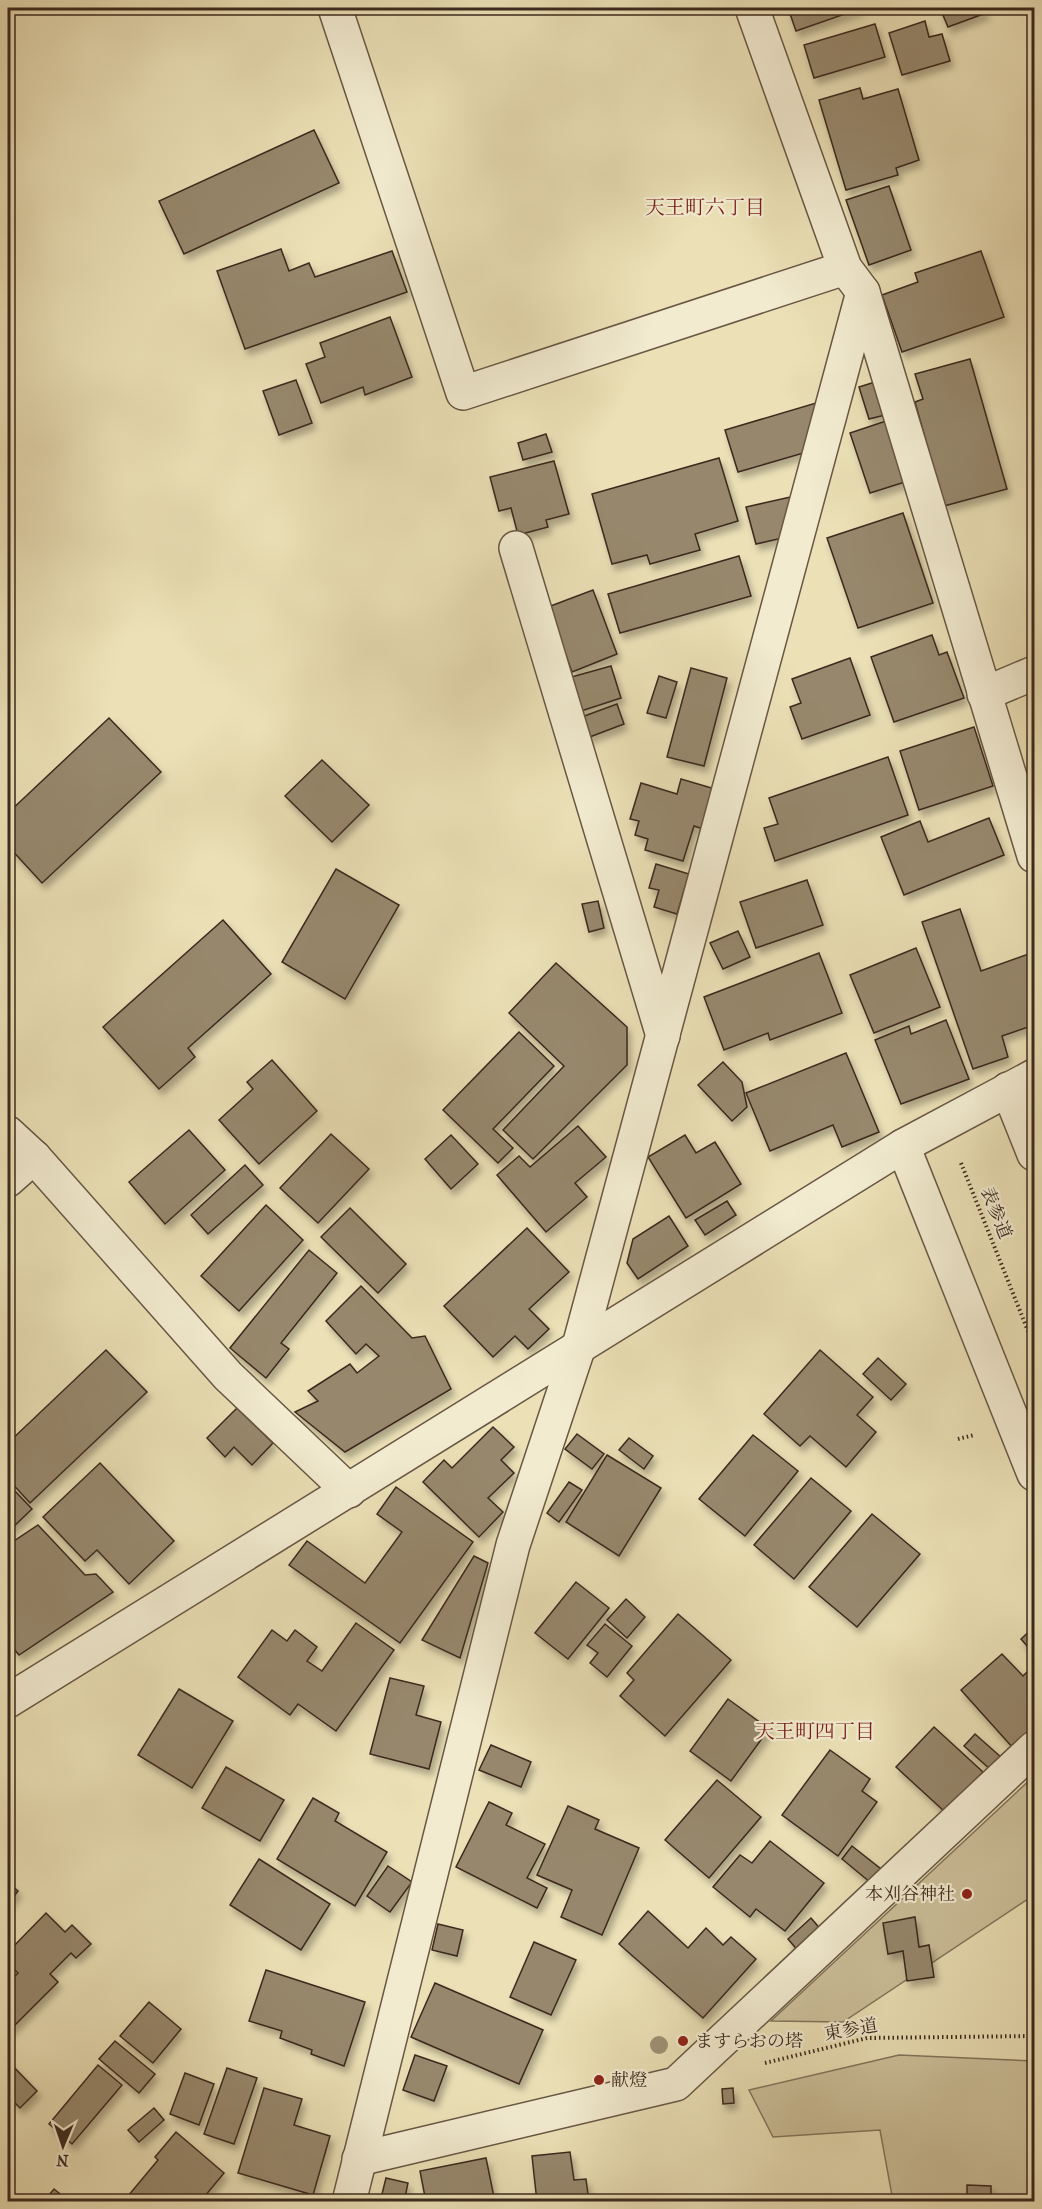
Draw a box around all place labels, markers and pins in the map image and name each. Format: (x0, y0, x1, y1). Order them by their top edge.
place label: 本刈谷神社 (865, 1884, 955, 1905)
marker: 本刈谷神社 (960, 1887, 974, 1901)
place label: ますらおの塔 (695, 2031, 803, 2052)
marker: ますらおの塔 (676, 2034, 690, 2048)
place label: 献燈 (611, 2070, 647, 2091)
marker: 献燈 (592, 2073, 606, 2087)

